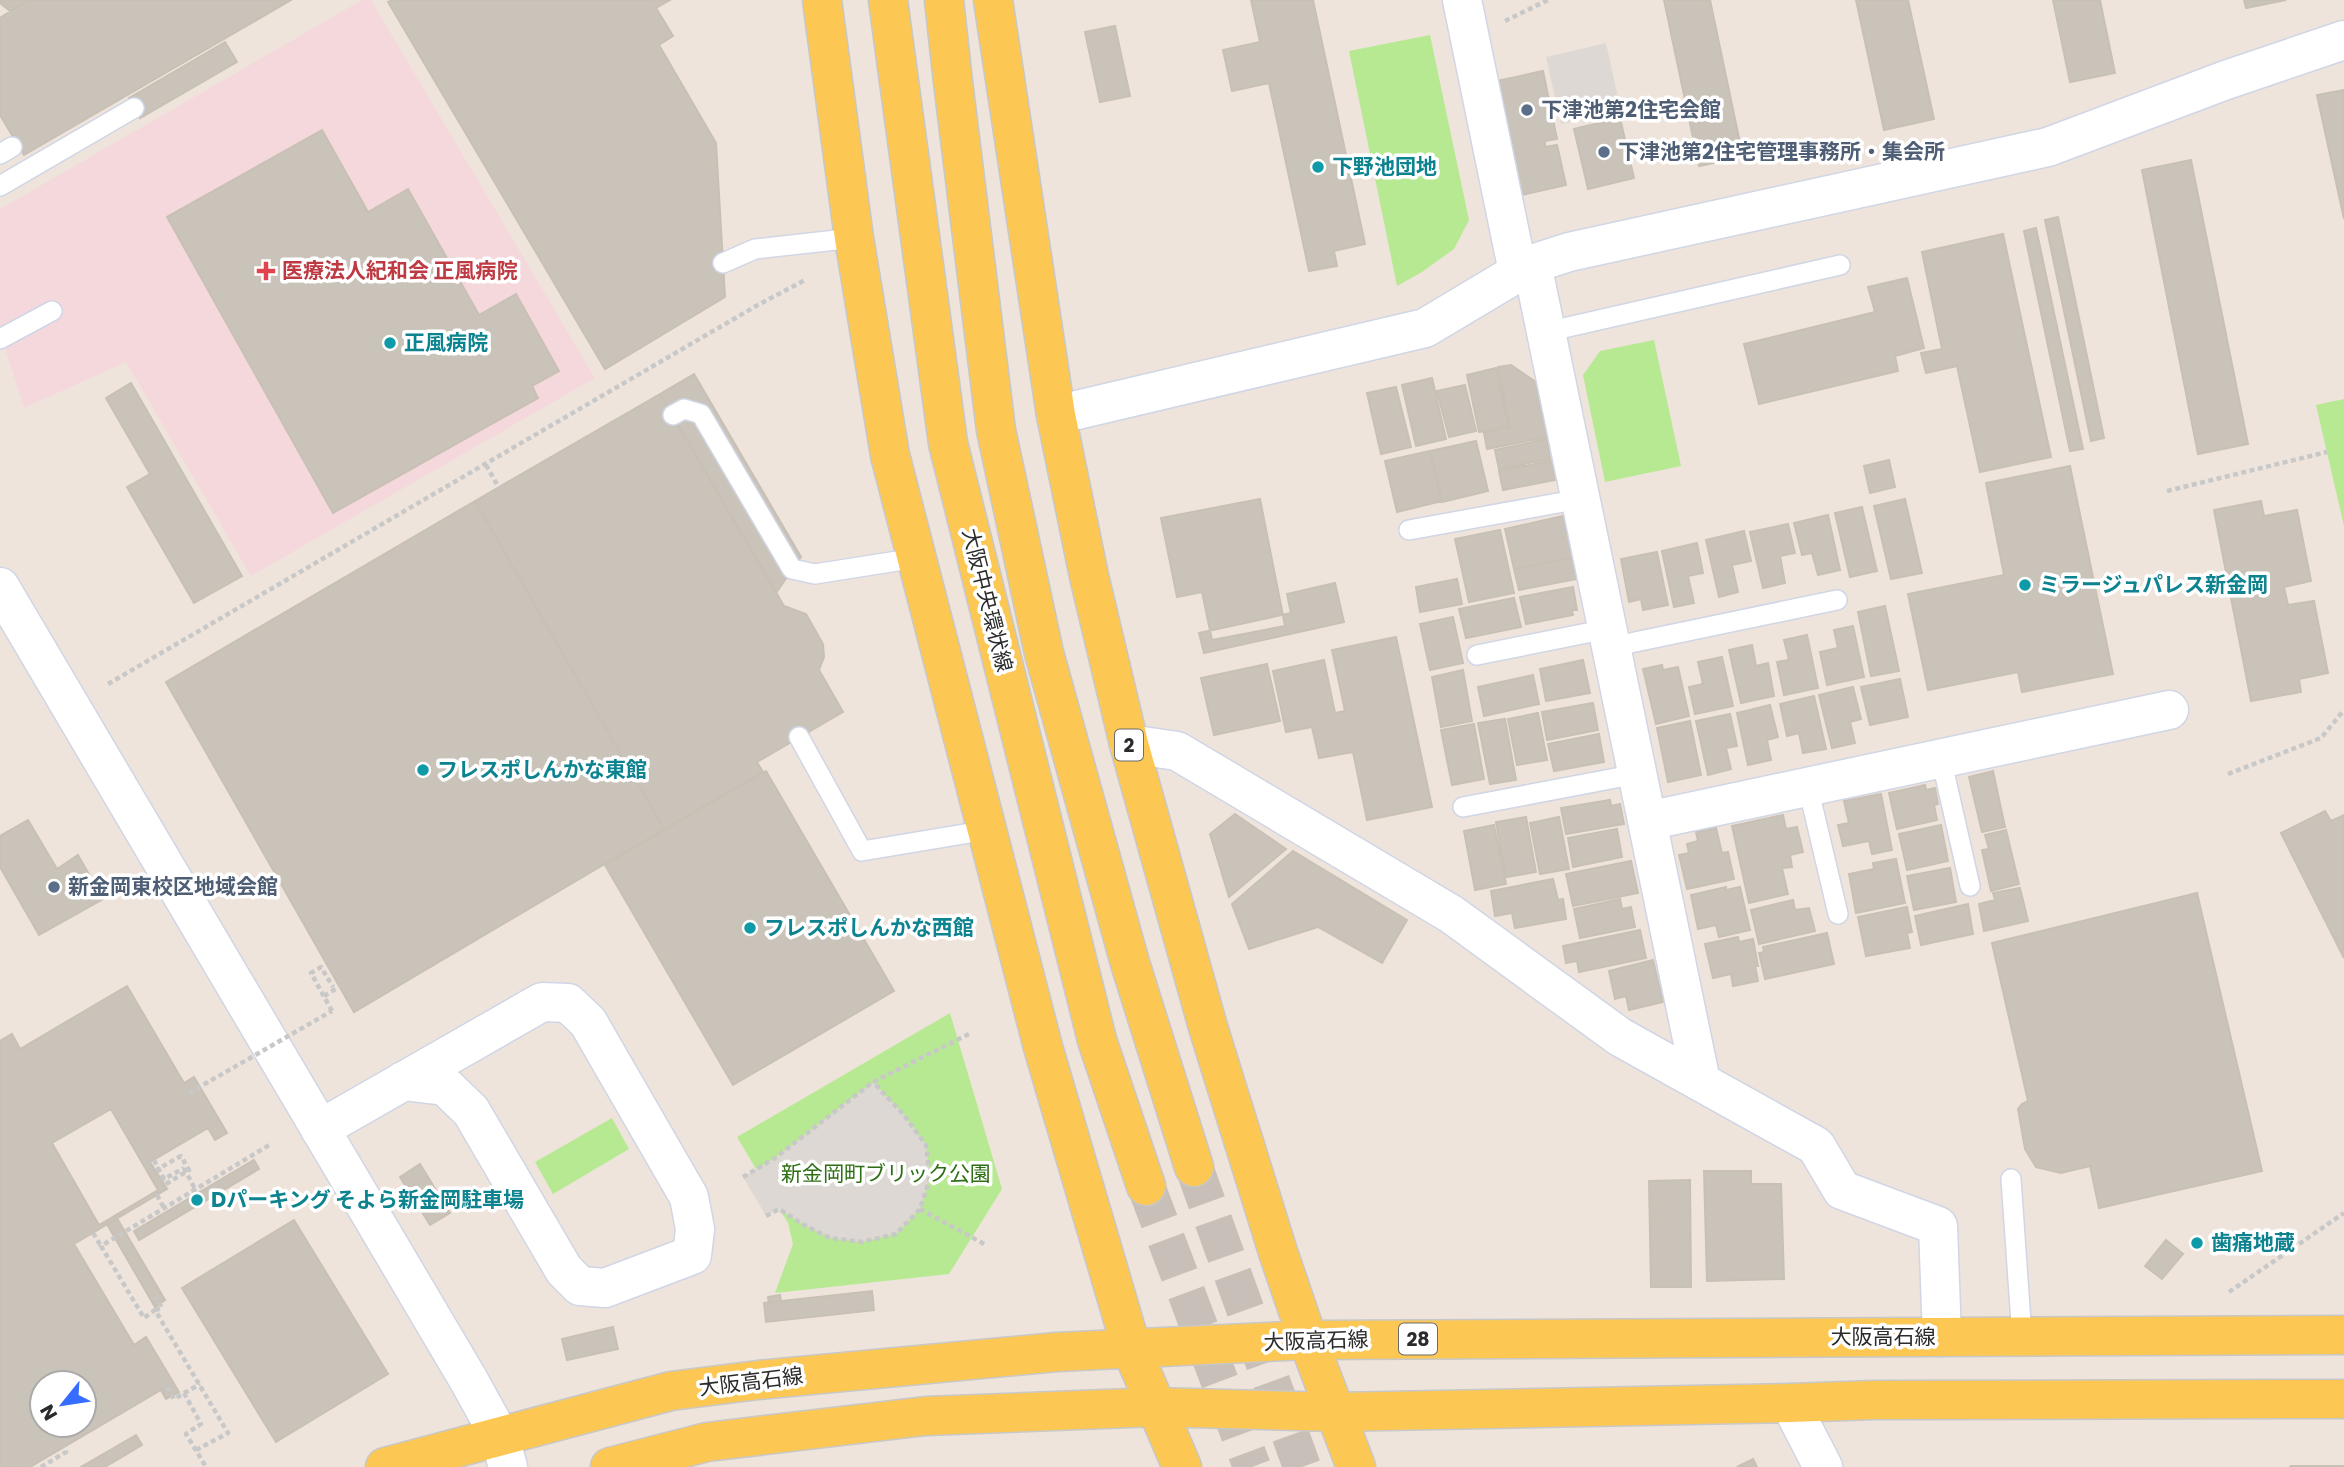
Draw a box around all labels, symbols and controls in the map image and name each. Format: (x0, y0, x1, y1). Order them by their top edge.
place label: 下津池第2住宅会館 (1541, 95, 1721, 124)
marker: 下津池第2住宅会館 (1519, 102, 1535, 118)
place label: 下津池第2住宅管理事務所・集会所 (1618, 137, 1945, 166)
marker: 下津池第2住宅管理事務所・集会所 (1596, 144, 1612, 160)
place label: 下野池団地 (1332, 152, 1437, 181)
marker: 下野池団地 (1310, 159, 1326, 175)
place label: 医療法人紀和会 正風病院 (282, 256, 517, 285)
marker: 医療法人紀和会 正風病院 (256, 261, 276, 281)
place label: 正風病院 (404, 328, 488, 357)
marker: 正風病院 (382, 335, 398, 351)
street label: 大阪中央環状線 (956, 525, 1019, 675)
place label: ミラージュパレス新金岡 (2039, 570, 2268, 599)
marker: ミラージュパレス新金岡 (2017, 577, 2033, 593)
road number: 2 (1115, 730, 1143, 760)
place label: フレスポしんかな東館 (437, 755, 647, 784)
marker: フレスポしんかな東館 (415, 762, 431, 778)
place label: 新金岡東校区地域会館 (68, 872, 278, 901)
marker: 新金岡東校区地域会館 (46, 879, 62, 895)
place label: フレスポしんかな西館 (764, 913, 974, 942)
marker: フレスポしんかな西館 (742, 920, 758, 936)
park label: 新金岡町ブリック公園 (781, 1159, 991, 1188)
place label: Dパーキング そよら新金岡駐車場 (211, 1185, 524, 1214)
marker: Dパーキング そよら新金岡駐車場 (189, 1192, 205, 1208)
place label: 歯痛地蔵 (2211, 1228, 2295, 1257)
marker: 歯痛地蔵 (2189, 1235, 2205, 1251)
street label: 大阪高石線 (1831, 1322, 1936, 1351)
street label: 大阪高石線 (1263, 1324, 1369, 1357)
road number: 28 (1399, 1324, 1437, 1354)
street label: 大阪高石線 (697, 1361, 805, 1402)
north arrow (28, 1369, 98, 1439)
text: N (33, 1399, 64, 1425)

